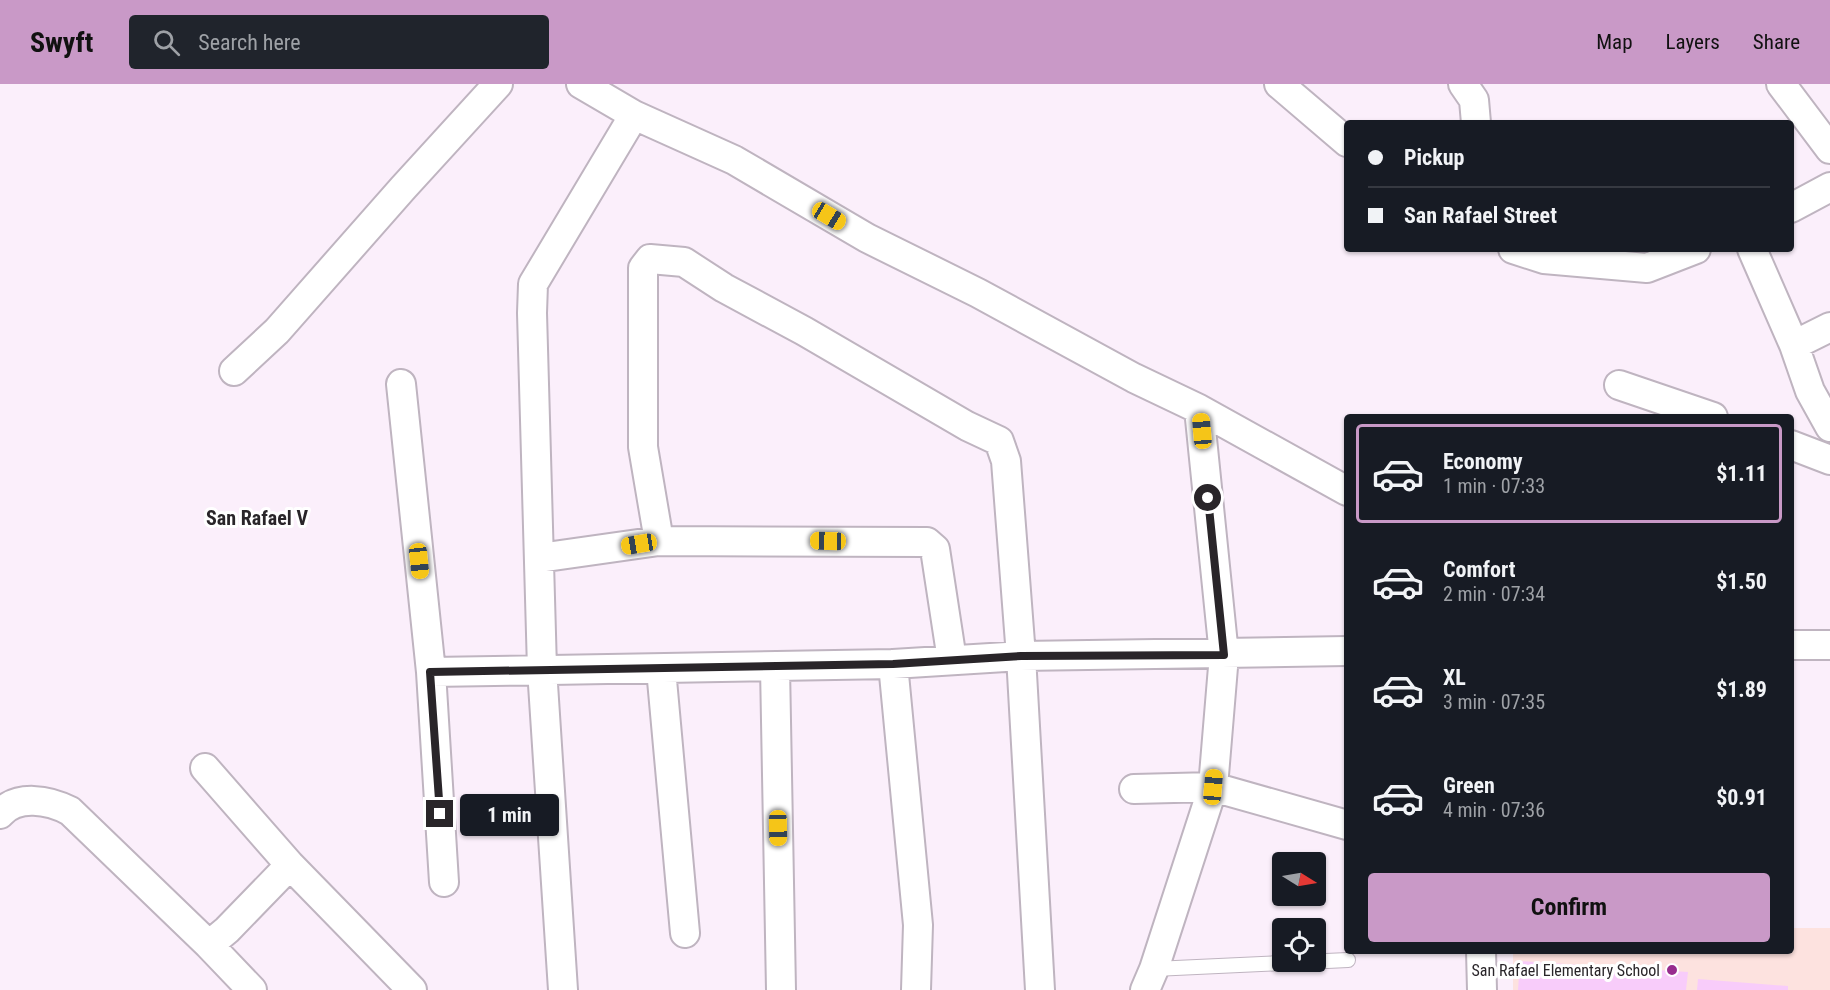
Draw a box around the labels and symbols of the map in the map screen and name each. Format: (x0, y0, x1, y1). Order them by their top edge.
car (809, 199, 849, 233)
car (1191, 412, 1213, 450)
route start (1194, 484, 1221, 511)
district label: San Rafael V (206, 506, 308, 530)
car (620, 532, 658, 556)
car (810, 532, 846, 550)
car (408, 542, 430, 580)
car (1202, 768, 1224, 806)
callout: 1 min (461, 793, 560, 835)
route end (426, 800, 453, 827)
car (769, 810, 787, 846)
north arrow (1272, 852, 1326, 906)
place label: San Rafael Elementary School (1472, 961, 1660, 980)
marker: San Rafael Elementary School (1665, 963, 1679, 977)

